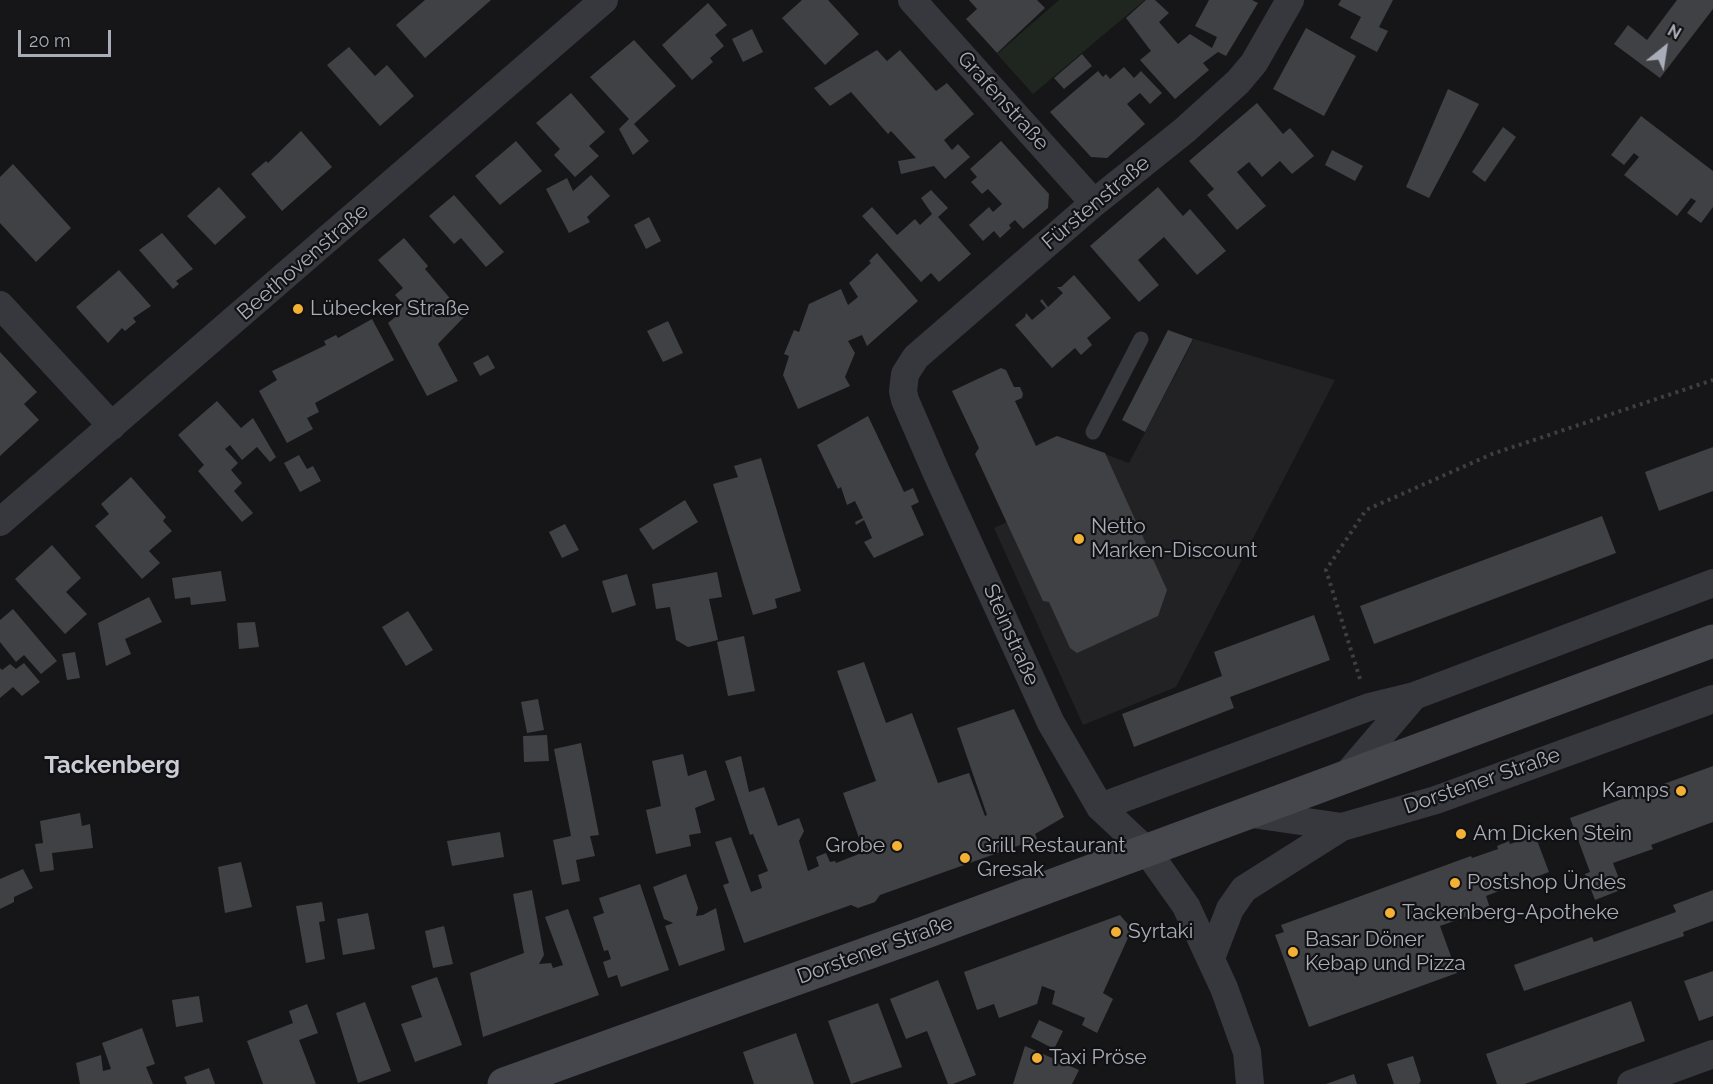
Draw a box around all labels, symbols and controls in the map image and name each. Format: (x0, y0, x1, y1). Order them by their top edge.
scale bar (21, 18, 114, 56)
north arrow (1635, 18, 1695, 78)
text: N (1664, 21, 1684, 43)
text: 20 m (29, 30, 71, 51)
street label: Grafenstraße (952, 46, 1054, 156)
street label: Fürstenstraße (1037, 151, 1155, 255)
street label: Beethovenstraße (232, 198, 374, 326)
place label: Lübecker Straße (310, 296, 469, 322)
marker: Lübecker Straße (291, 302, 305, 316)
place label: Netto Marken-Discount (1091, 514, 1257, 564)
marker: Netto Marken-Discount (1072, 532, 1086, 546)
street label: Steinstraße (977, 580, 1045, 690)
street label: Dorstener Straße (1400, 742, 1564, 820)
district label: Tackenberg (44, 752, 180, 780)
place label: Kamps (1602, 778, 1669, 804)
marker: Kamps (1674, 784, 1688, 798)
place label: Am Dicken Stein (1473, 821, 1632, 847)
marker: Am Dicken Stein (1454, 827, 1468, 841)
place label: Grobe (825, 833, 885, 859)
place label: Grill Restaurant Gresak (977, 833, 1126, 883)
marker: Grobe (890, 839, 904, 853)
marker: Grill Restaurant Gresak (958, 851, 972, 865)
place label: Postshop Ündes (1467, 870, 1626, 896)
marker: Postshop Ündes (1448, 876, 1462, 890)
place label: Tackenberg-Apotheke (1402, 900, 1619, 926)
marker: Tackenberg-Apotheke (1383, 906, 1397, 920)
street label: Dorstener Straße (794, 910, 956, 990)
place label: Syrtaki (1128, 919, 1193, 945)
marker: Syrtaki (1109, 925, 1123, 939)
place label: Basar Döner Kebap und Pizza (1305, 927, 1466, 977)
marker: Basar Döner Kebap und Pizza (1286, 945, 1300, 959)
place label: Taxi Pröse (1049, 1045, 1147, 1071)
marker: Taxi Pröse (1030, 1051, 1044, 1065)

